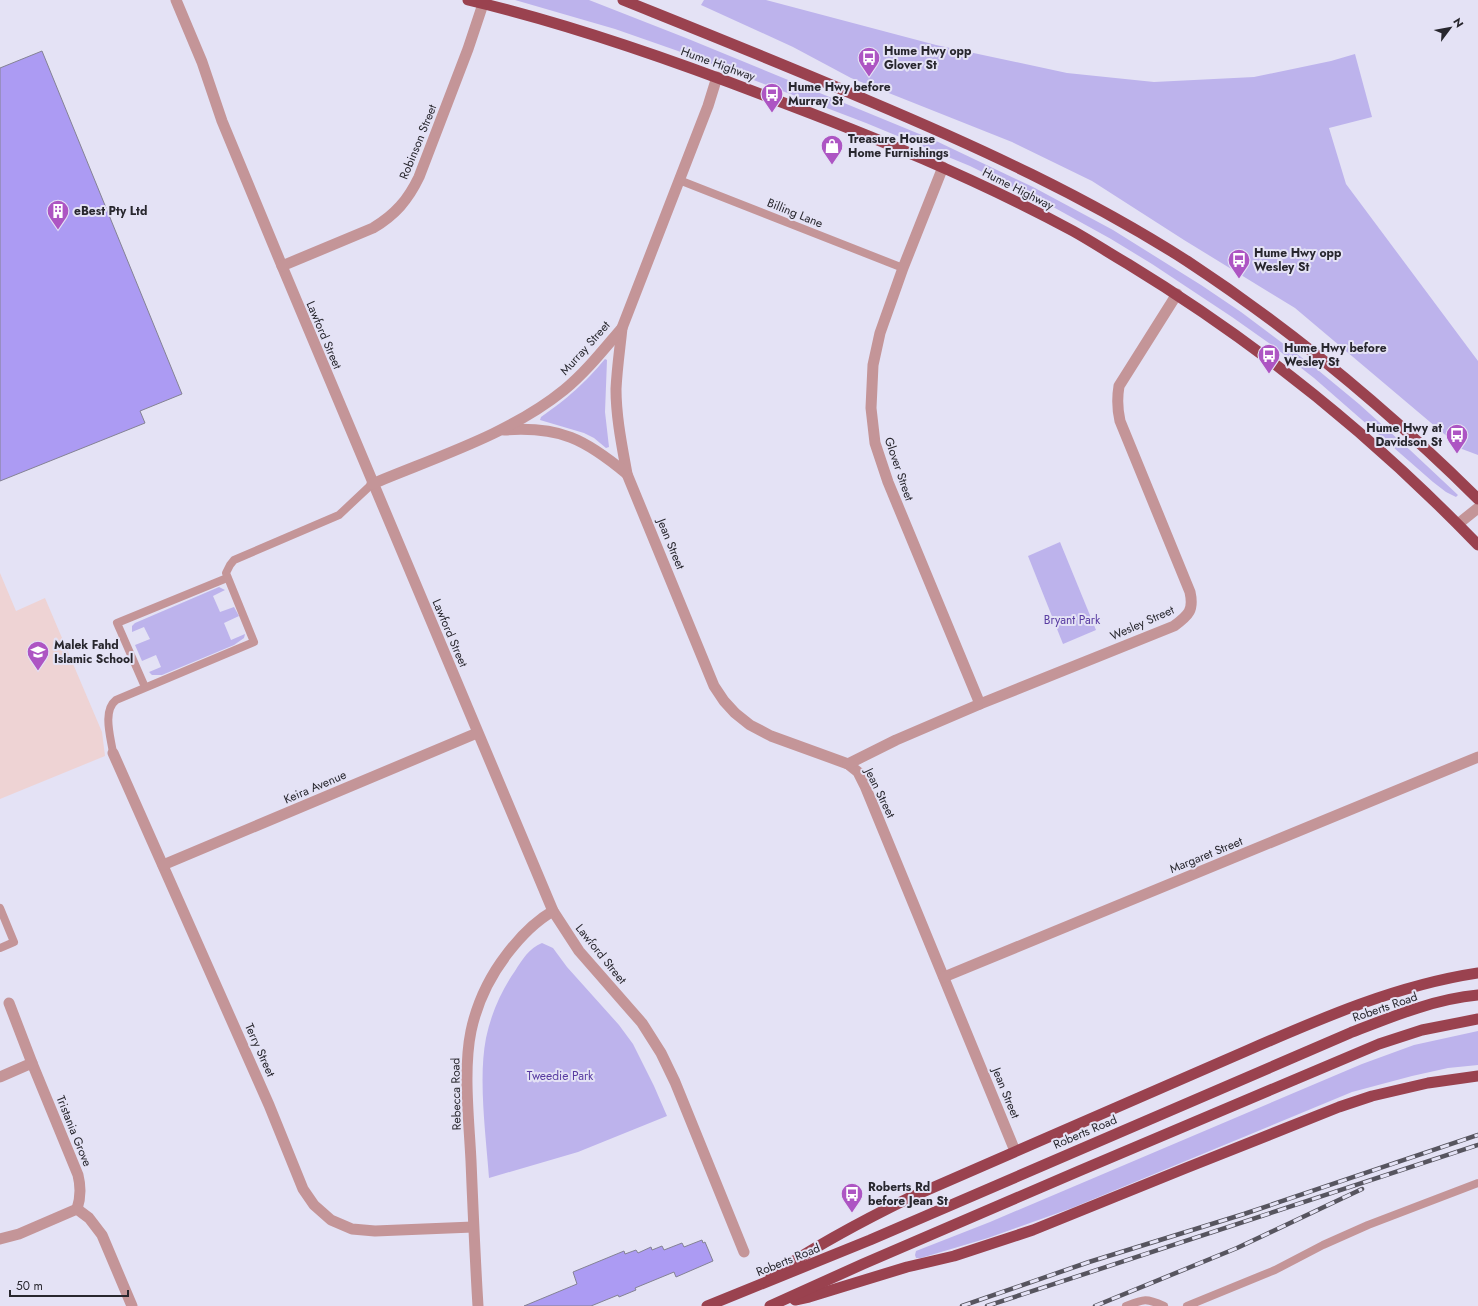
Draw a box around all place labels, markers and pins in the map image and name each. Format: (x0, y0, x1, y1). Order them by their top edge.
place label: Hume Hwy opp Glover St (884, 42, 972, 74)
bus stop icon: Hume Hwy opp Glover St (856, 45, 882, 78)
place label: Hume Hwy before Murray St (788, 78, 891, 110)
bus stop icon: Hume Hwy before Murray St (759, 81, 785, 114)
place label: Treasure House Home Furnishings (848, 130, 949, 162)
shop icon: Treasure House Home Furnishings (819, 133, 845, 166)
building icon: eBest Pty Ltd (45, 198, 71, 231)
place label: eBest Pty Ltd (74, 202, 147, 220)
place label: Hume Hwy opp Wesley St (1254, 244, 1342, 276)
bus stop icon: Hume Hwy opp Wesley St (1226, 247, 1252, 280)
place label: Hume Hwy before Wesley St (1284, 339, 1387, 371)
bus stop icon: Hume Hwy before Wesley St (1256, 342, 1282, 375)
place label: Hume Hwy at Davidson St (1366, 419, 1442, 451)
bus stop icon: Hume Hwy at Davidson St (1444, 422, 1470, 455)
place label: Malek Fahd Islamic School (54, 636, 133, 668)
school or university icon: Malek Fahd Islamic School (25, 639, 51, 672)
place label: Roberts Rd before Jean St (868, 1178, 948, 1210)
bus stop icon: Roberts Rd before Jean St (839, 1181, 865, 1214)

